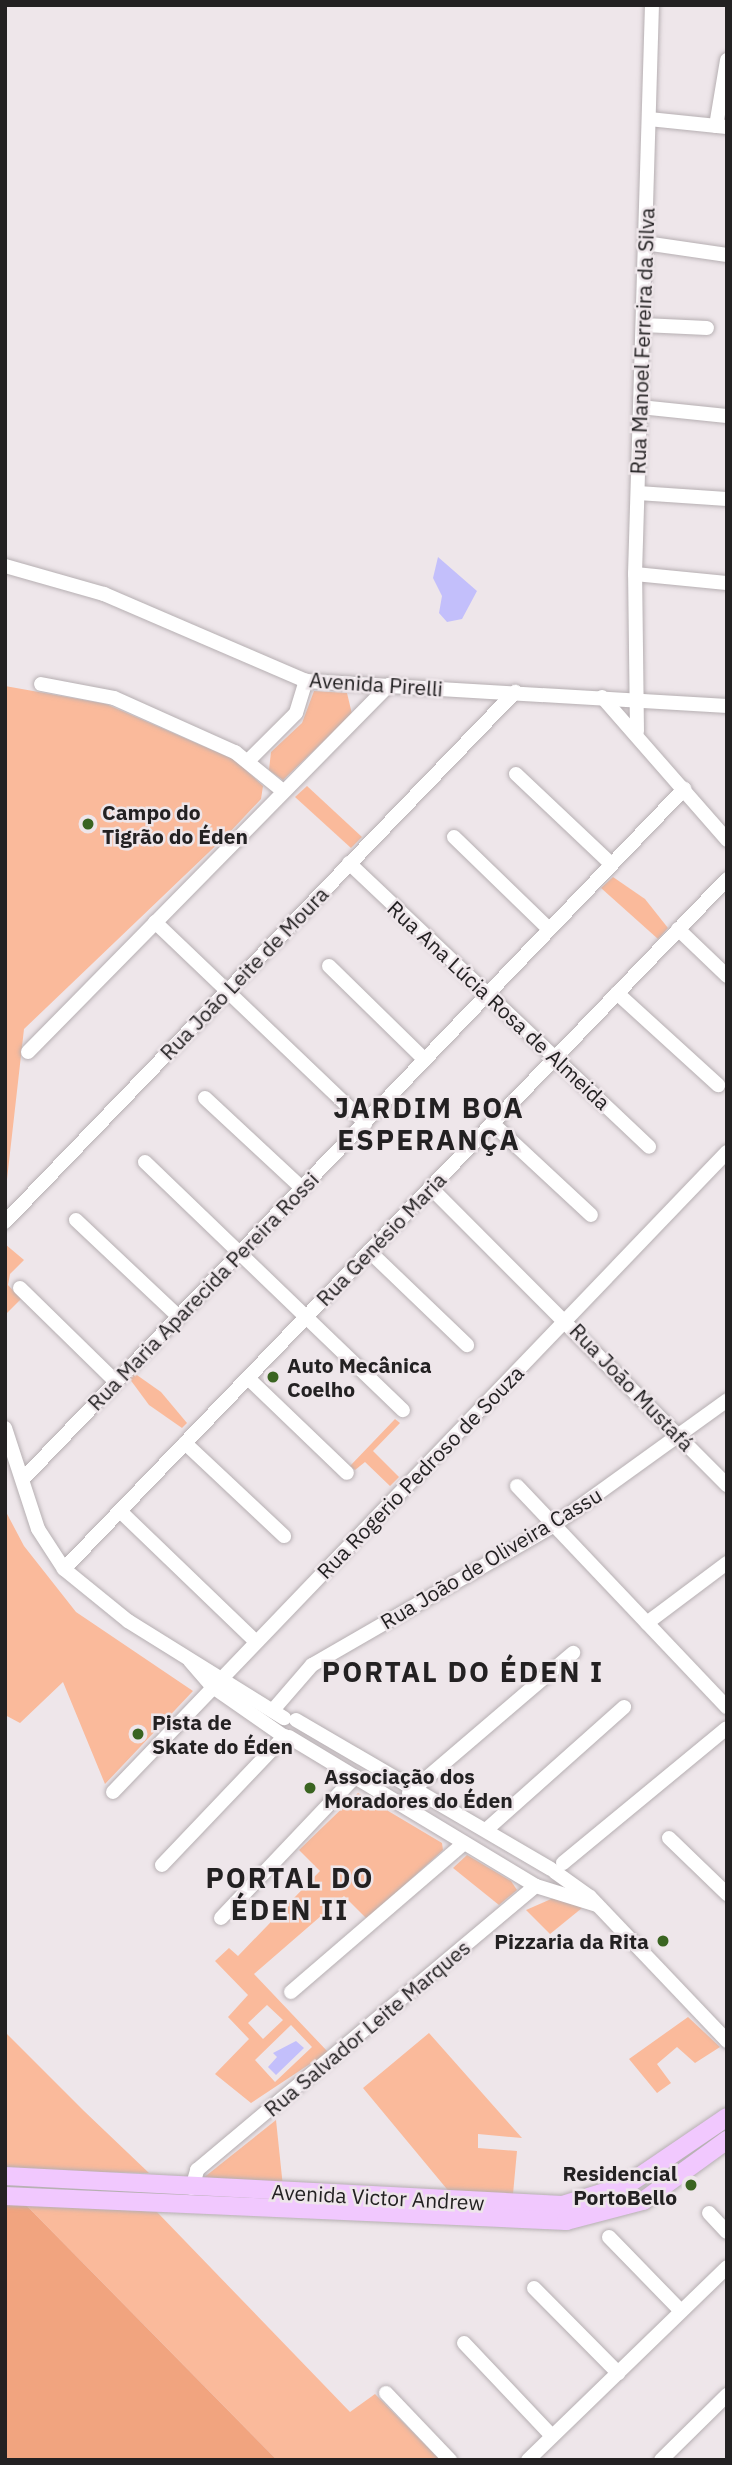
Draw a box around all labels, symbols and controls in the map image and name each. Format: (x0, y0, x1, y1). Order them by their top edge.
street label: Rua Manoel Ferreira da Silva (625, 207, 659, 475)
street label: Avenida Pirelli (308, 667, 444, 701)
place label: Campo do Tigrão do Éden (102, 799, 248, 849)
marker: Campo do Tigrão do Éden (80, 816, 96, 832)
street label: Rua João Leite de Moura (155, 881, 333, 1065)
street label: Rua Ana Lúcia Rosa de Almeida (383, 895, 615, 1115)
district label: JARDIM BOA ESPERANÇA (335, 1091, 523, 1157)
street label: Rua Maria Aparecida Pereira Rossi (82, 1167, 324, 1415)
street label: Rua Genésio Maria (311, 1167, 451, 1311)
street label: Rua João Mustafá (565, 1318, 699, 1456)
place label: Auto Mecânica Coelho (287, 1352, 432, 1402)
street label: Rua Rogerio Pedroso de Souza (311, 1360, 529, 1584)
marker: Auto Mecânica Coelho (265, 1369, 281, 1385)
street label: Rua João de Oliveira Cassu (376, 1482, 606, 1634)
district label: PORTAL DO ÉDEN I (324, 1655, 602, 1689)
place label: Pista de Skate do Éden (152, 1709, 293, 1759)
marker: Pista de Skate do Éden (130, 1726, 146, 1742)
place label: Associação dos Moradores do Éden (324, 1763, 513, 1813)
marker: Associação dos Moradores do Éden (302, 1780, 318, 1796)
district label: PORTAL DO ÉDEN II (207, 1861, 373, 1927)
place label: Pizzaria da Rita (494, 1928, 649, 1954)
marker: Pizzaria da Rita (655, 1933, 671, 1949)
street label: Rua Salvador Leite Marques (259, 1934, 475, 2122)
place label: Residencial PortoBello (563, 2160, 677, 2210)
marker: Residencial PortoBello (683, 2177, 699, 2193)
street label: Avenida Victor Andrew (271, 2179, 485, 2215)

